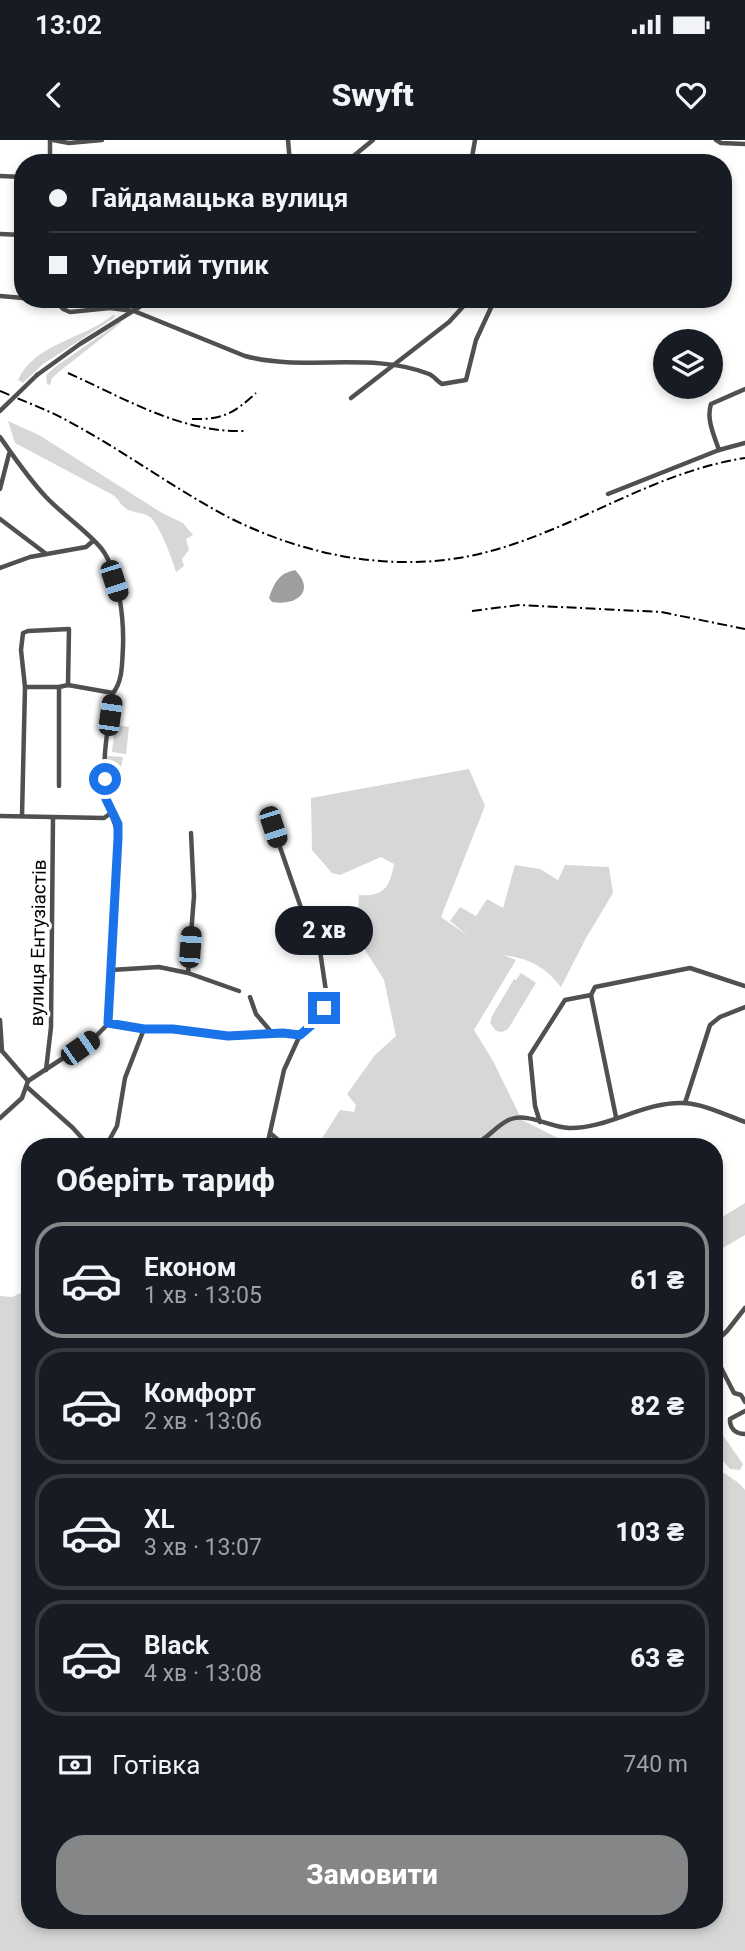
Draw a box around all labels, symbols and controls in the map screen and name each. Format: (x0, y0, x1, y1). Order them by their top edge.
text: 13:02 (35, 10, 102, 40)
icon: back (35, 76, 73, 114)
text: Swyft (331, 76, 414, 114)
icon: heart (672, 76, 710, 114)
text: Гайдамацька вулиця (91, 183, 348, 213)
text: Упертий тупик (91, 250, 269, 280)
map controls (653, 329, 723, 399)
button: layers (653, 329, 723, 399)
car (98, 558, 131, 604)
car (97, 693, 124, 737)
route start (89, 763, 121, 795)
car (257, 804, 290, 850)
street label: вулиця Ентузіастів (25, 859, 51, 1027)
callout: 2 хв (275, 906, 373, 956)
text: 2 хв (302, 917, 346, 944)
car (179, 925, 202, 969)
route end (308, 992, 340, 1024)
car (57, 1027, 104, 1069)
text: Оберіть тариф (56, 1161, 275, 1199)
icon: car (60, 1249, 123, 1312)
text: Економ (144, 1252, 236, 1282)
text: 61 ₴ (630, 1265, 684, 1295)
text: 1 хв · 13:05 (144, 1282, 262, 1309)
icon: car (60, 1375, 123, 1438)
text: Комфорт (144, 1378, 256, 1408)
text: 82 ₴ (630, 1391, 684, 1421)
text: 2 хв · 13:06 (144, 1408, 262, 1435)
icon: car (60, 1501, 123, 1564)
text: XL (144, 1504, 175, 1534)
text: 103 ₴ (615, 1517, 684, 1547)
text: 3 хв · 13:07 (144, 1534, 262, 1561)
icon: car (60, 1627, 123, 1690)
text: Black (144, 1630, 209, 1660)
text: 63 ₴ (630, 1643, 684, 1673)
text: 4 хв · 13:08 (144, 1660, 262, 1687)
icon: cash (56, 1746, 94, 1784)
text: Готівка (112, 1750, 201, 1780)
text: 740 m (623, 1751, 688, 1778)
button: Замовити (56, 1835, 688, 1915)

